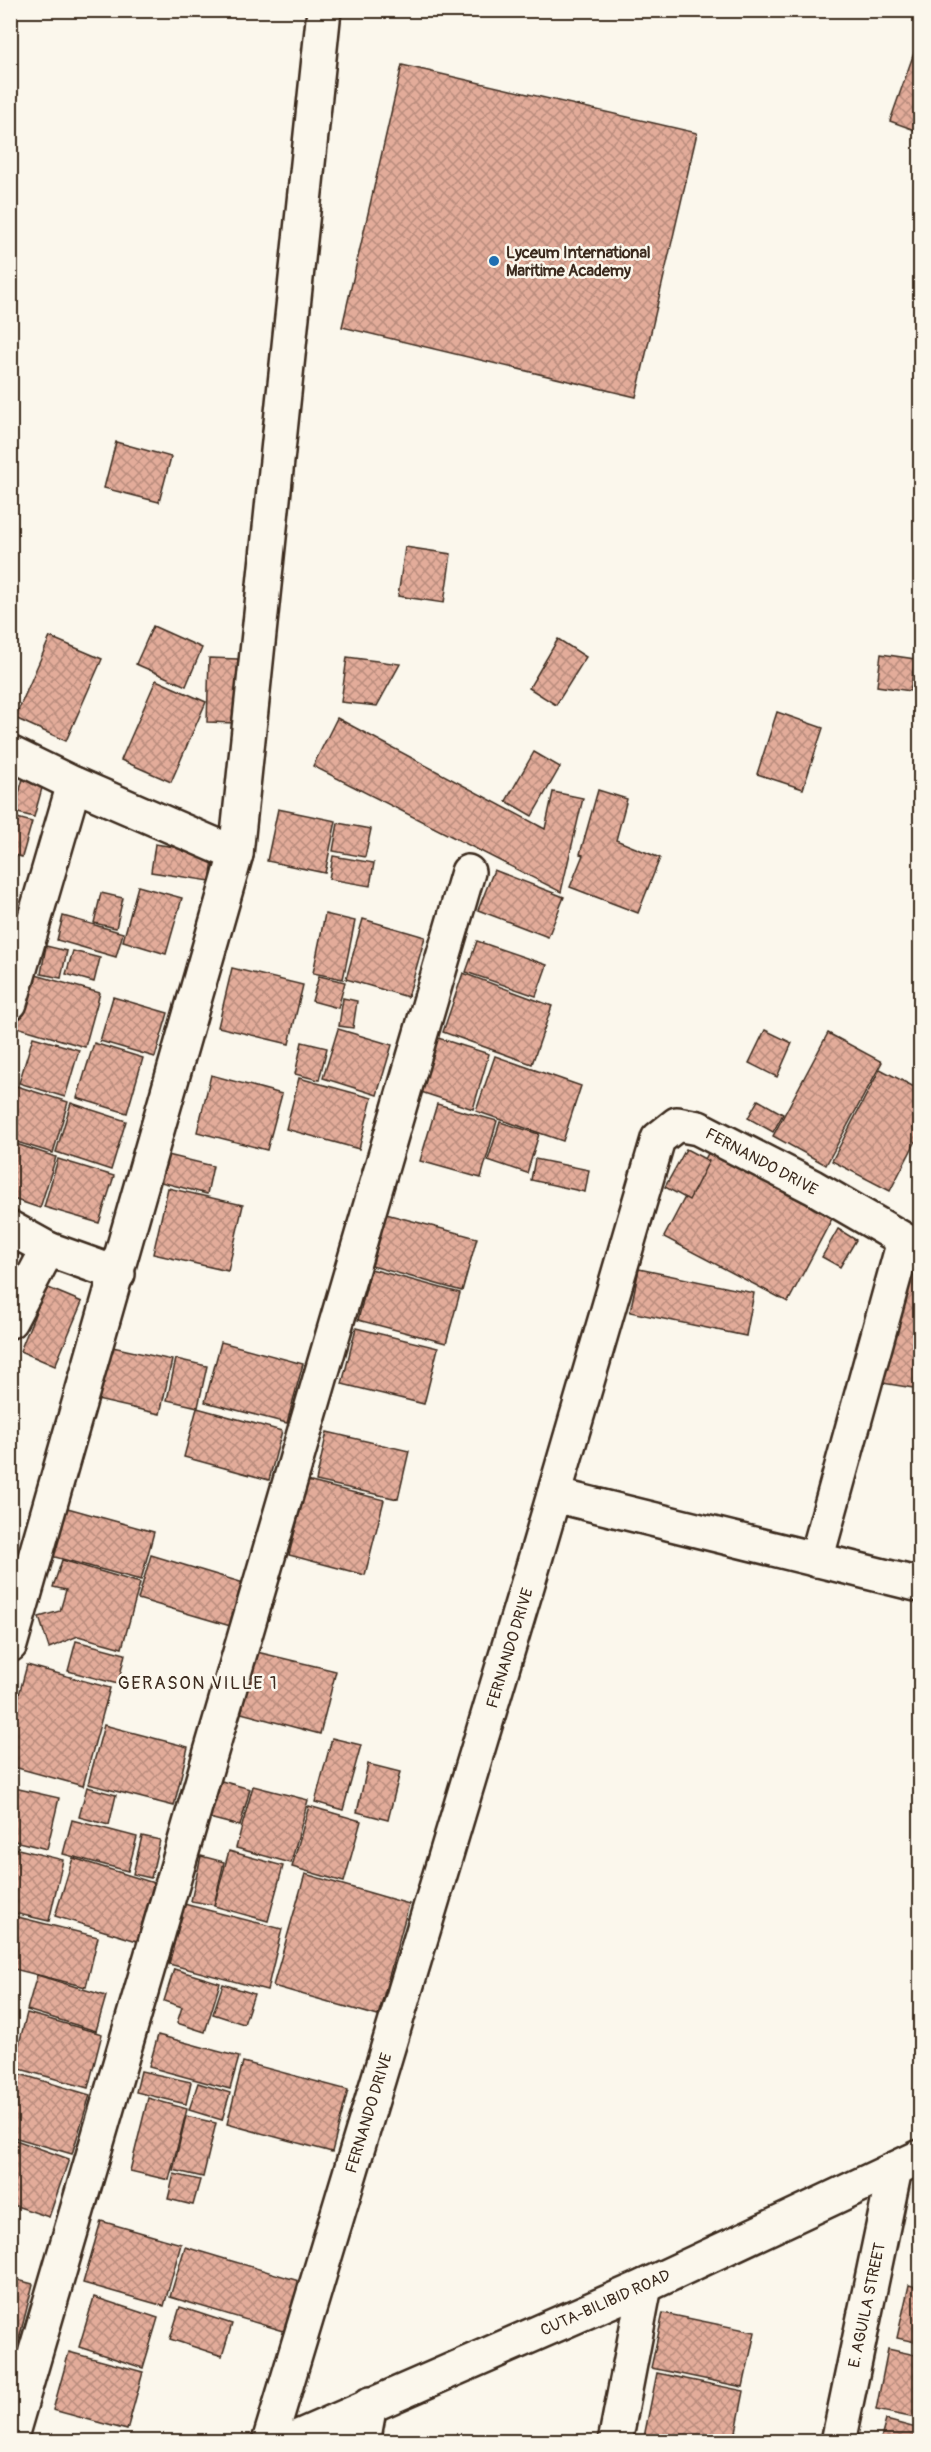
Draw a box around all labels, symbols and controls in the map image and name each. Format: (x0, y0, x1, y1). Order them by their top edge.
place label: Lyceum International Maritime Academy (506, 243, 651, 281)
marker: Lyceum International Maritime Academy (487, 254, 501, 268)
street label: FERNANDO DRIVE (702, 1124, 821, 1200)
street label: FERNANDO DRIVE (482, 1586, 538, 1711)
district label: GERASON VILLE 1 (118, 1672, 278, 1695)
street label: FERNANDO DRIVE (341, 2051, 397, 2176)
street label: E. AGUILA STREET (844, 2241, 890, 2370)
street label: CUTA-BILIBID ROAD (537, 2265, 673, 2341)

